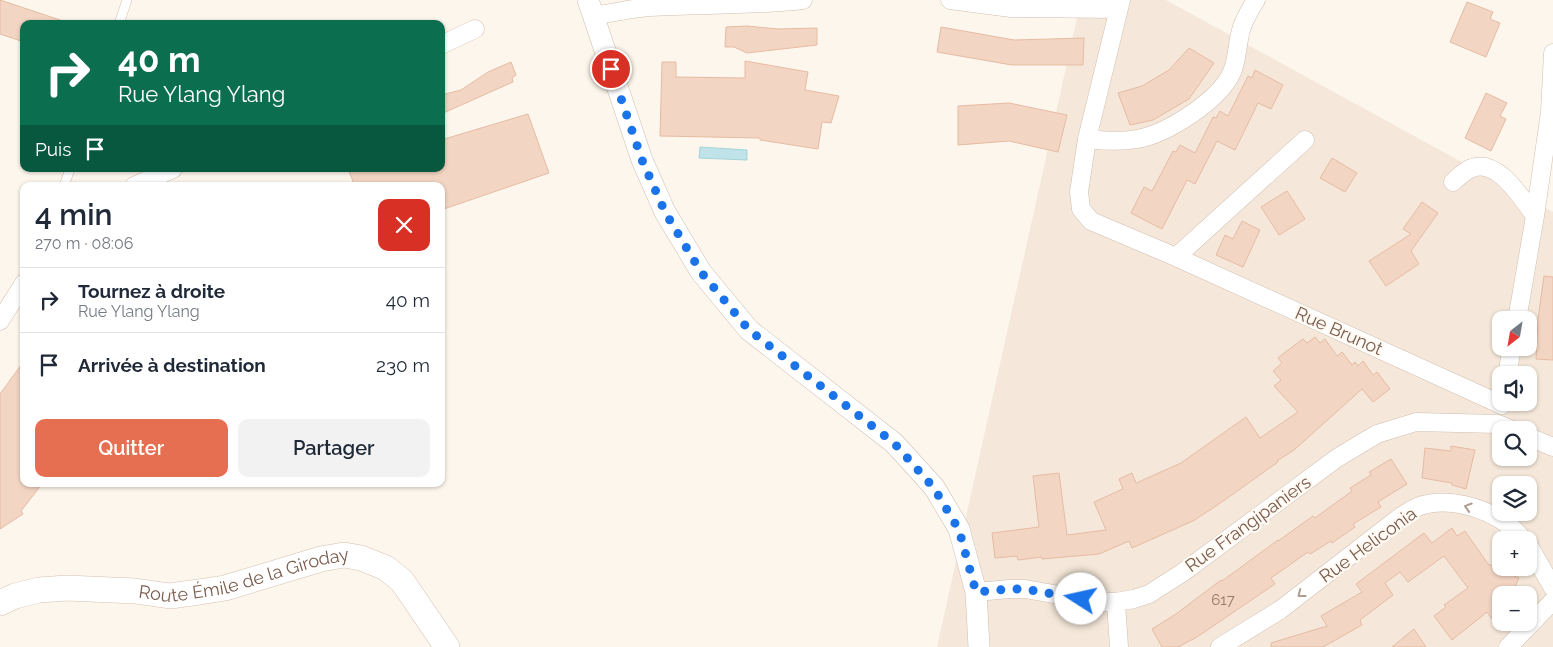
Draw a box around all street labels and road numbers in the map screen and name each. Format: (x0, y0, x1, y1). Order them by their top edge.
street label: Rue Brunot (1292, 302, 1386, 359)
street label: Rue Frangipaniers (1181, 471, 1315, 576)
street label: Rue Heliconia (1315, 502, 1420, 587)
street label: Route Émile de la Giroday (138, 543, 350, 606)

